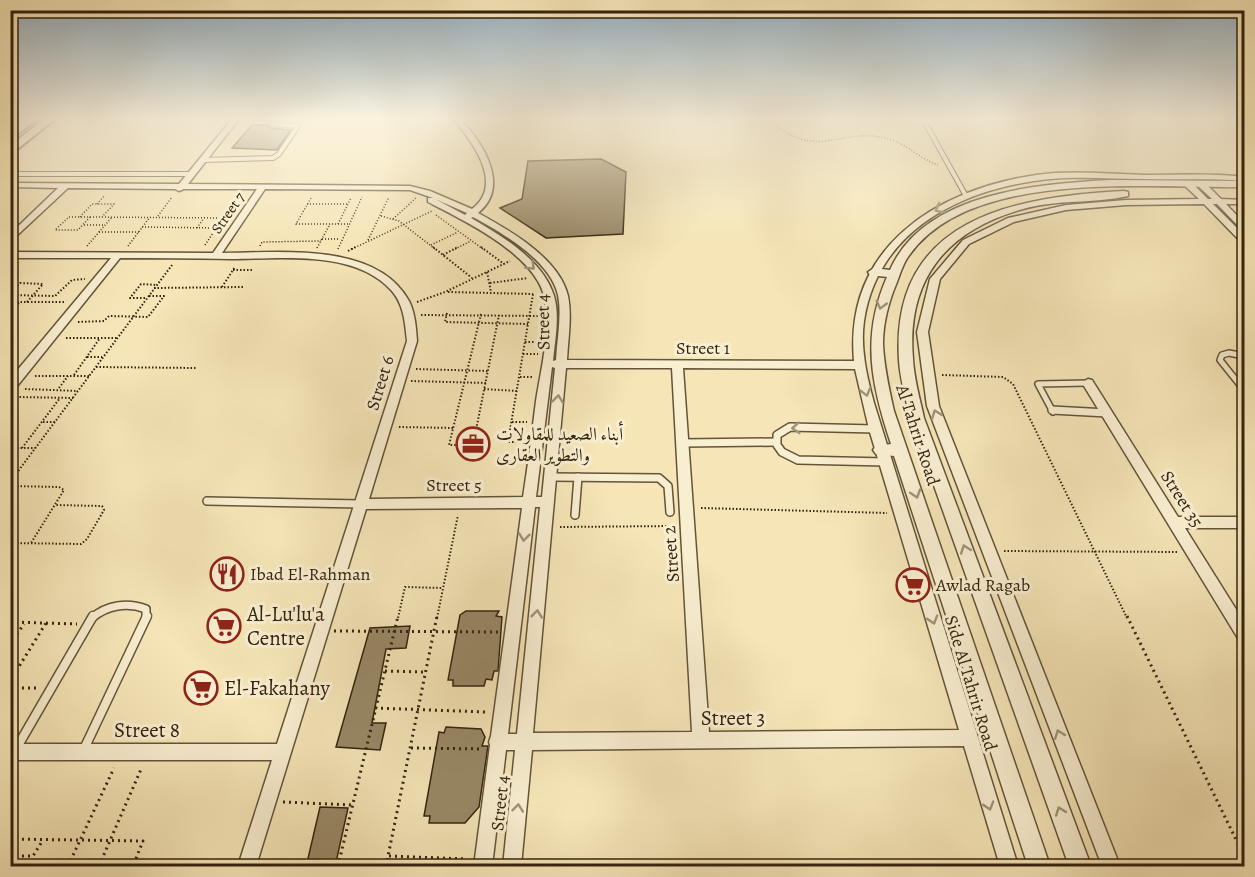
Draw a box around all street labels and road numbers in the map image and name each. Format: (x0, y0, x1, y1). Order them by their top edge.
street label: Street 7 (207, 188, 250, 238)
street label: Street 4 (531, 294, 555, 350)
street label: Street 1 (676, 336, 730, 360)
street label: Street 6 (360, 353, 400, 413)
street label: Al Tahrir Road (890, 380, 946, 489)
street label: Street 35 (1155, 466, 1209, 532)
street label: Street 5 (426, 473, 482, 497)
street label: Street 2 (657, 525, 685, 583)
street label: Side Al Tahrir Road (939, 612, 1003, 754)
street label: Street 3 (701, 704, 765, 732)
street label: Street 8 (114, 716, 180, 744)
street label: Street 4 (485, 774, 515, 832)

